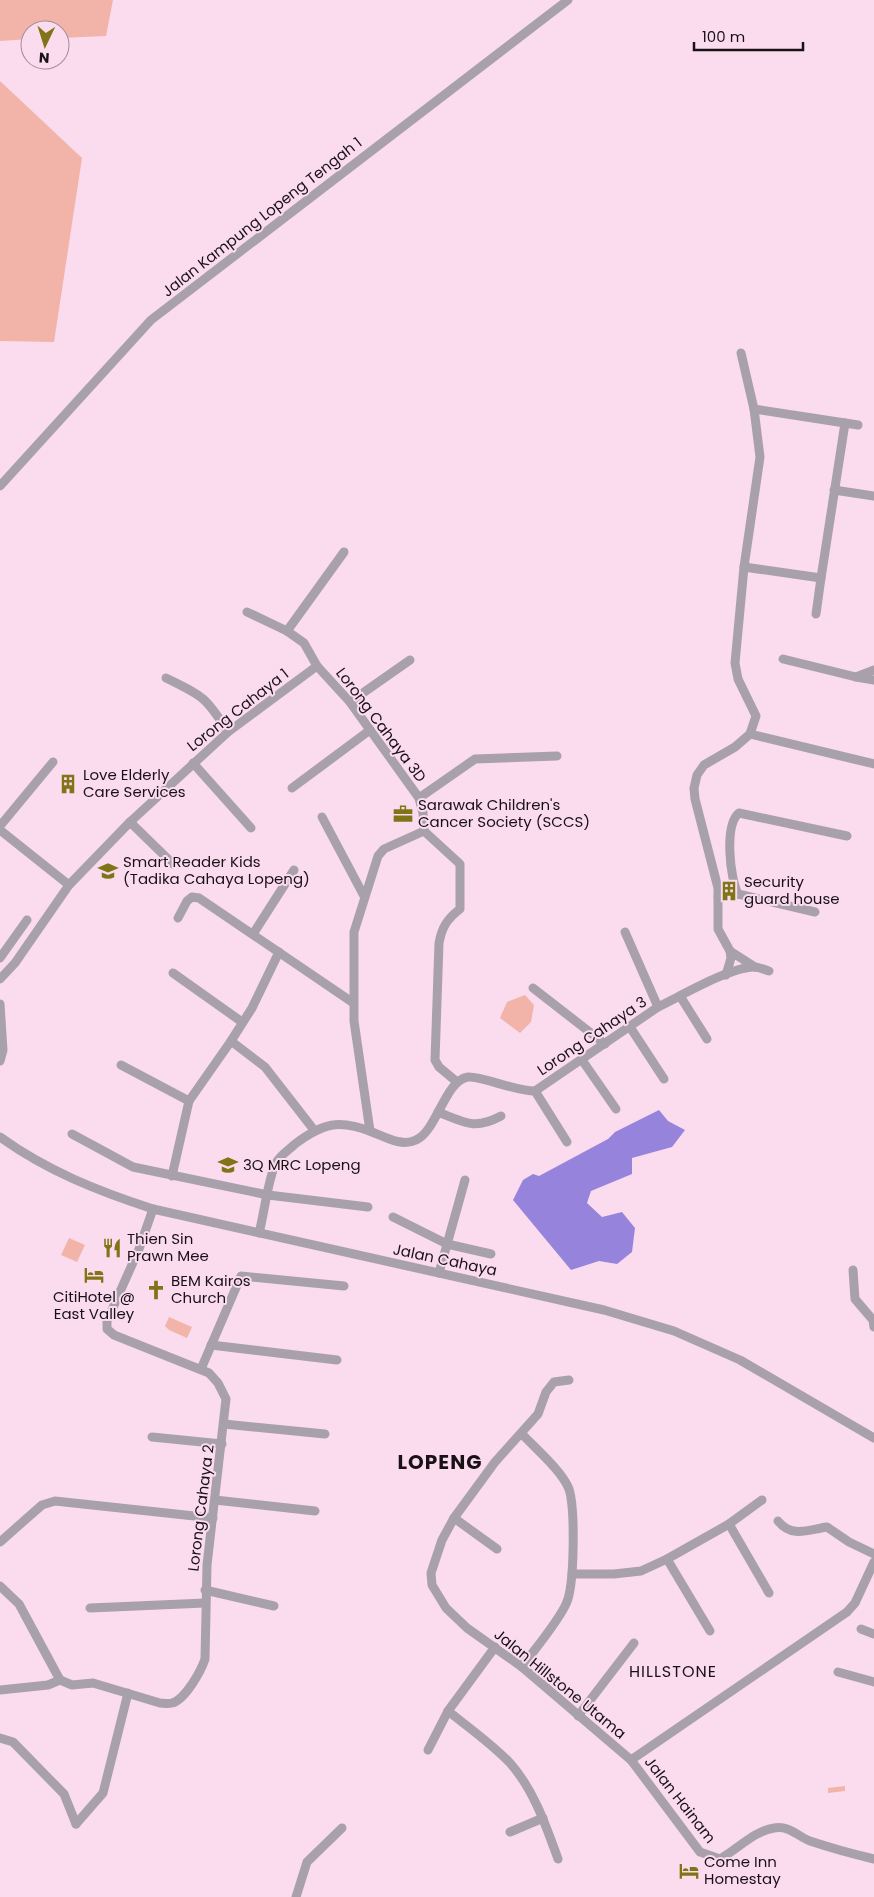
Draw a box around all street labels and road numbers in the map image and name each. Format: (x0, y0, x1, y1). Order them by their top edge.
street label: Jalan Kampung Lopeng Tengah 1 (157, 132, 366, 301)
street label: Lorong Cahaya 1 (182, 663, 293, 756)
street label: Lorong Cahaya 3D (331, 663, 431, 786)
street label: Lorong Cahaya 3 (533, 991, 651, 1080)
street label: Jalan Cahaya (391, 1238, 499, 1281)
street label: Lorong Cahaya 2 (182, 1443, 219, 1573)
street label: Jalan Hillstone Utama (490, 1624, 631, 1743)
street label: Jalan Hainam (640, 1752, 721, 1848)

